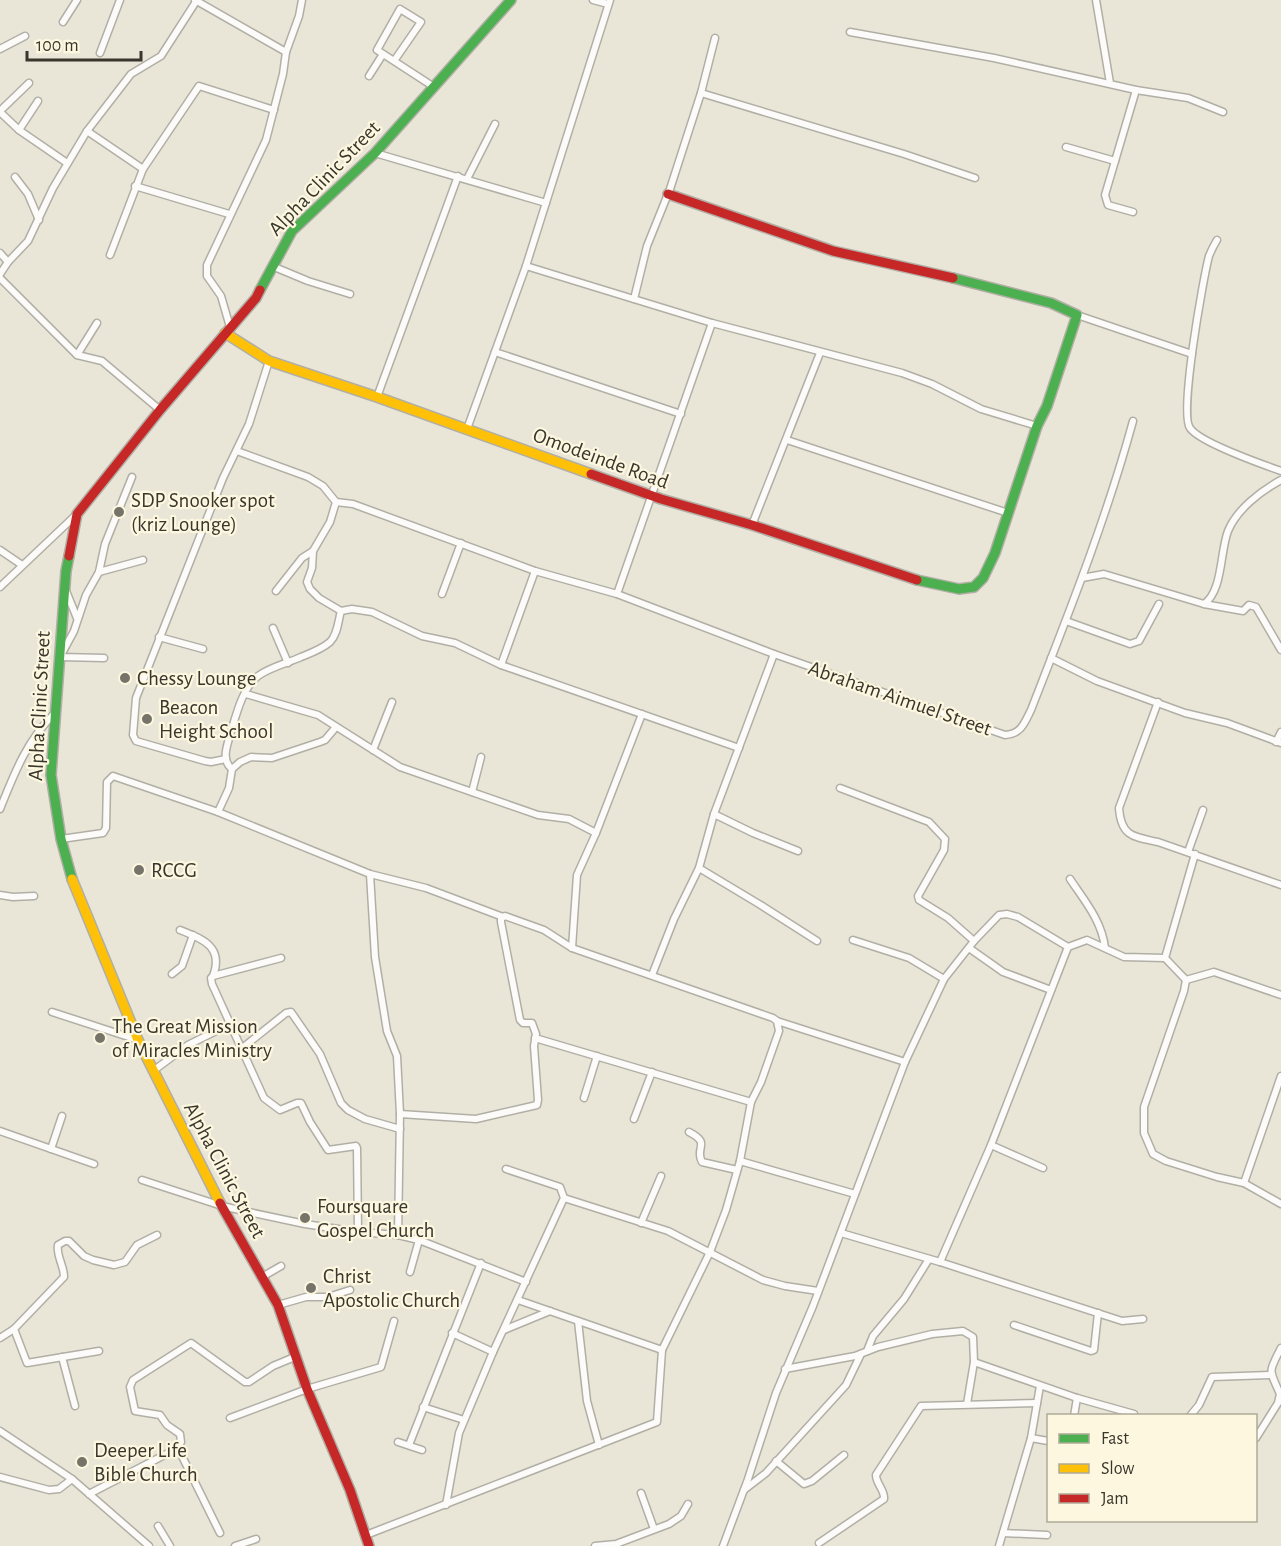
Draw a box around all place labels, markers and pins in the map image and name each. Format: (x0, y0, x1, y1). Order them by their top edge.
place label: SDP Snooker spot (kriz Lounge) (131, 490, 275, 535)
marker: SDP Snooker spot (kriz Lounge) (112, 505, 126, 519)
place label: Chessy Lounge (137, 668, 257, 689)
marker: Chessy Lounge (118, 671, 132, 685)
place label: Beacon Height School (159, 697, 273, 742)
marker: Beacon Height School (140, 712, 154, 726)
place label: RCCG (151, 860, 197, 881)
marker: RCCG (132, 863, 146, 877)
place label: The Great Mission of Miracles Ministry (112, 1016, 272, 1061)
marker: The Great Mission of Miracles Ministry (93, 1031, 107, 1045)
place label: Foursquare Gospel Church (317, 1196, 434, 1241)
marker: Foursquare Gospel Church (298, 1211, 312, 1225)
place label: Christ Apostolic Church (323, 1266, 460, 1311)
marker: Christ Apostolic Church (304, 1281, 318, 1295)
place label: Deeper Life Bible Church (94, 1440, 198, 1485)
marker: Deeper Life Bible Church (75, 1455, 89, 1469)

